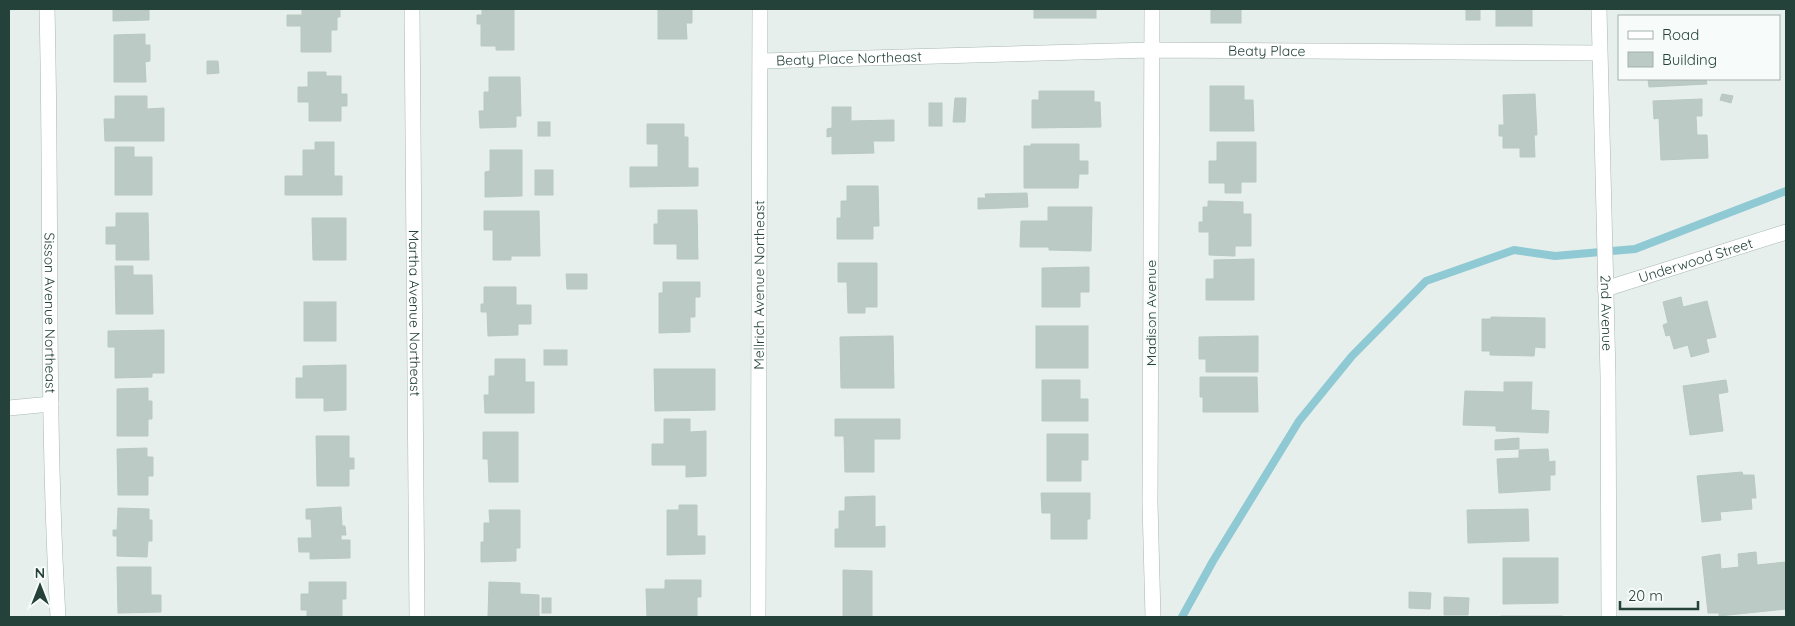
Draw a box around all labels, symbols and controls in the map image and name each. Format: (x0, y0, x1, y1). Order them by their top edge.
legend (1618, 15, 1780, 80)
text: Road (1662, 25, 1699, 44)
street label: Beaty Place (1228, 42, 1306, 60)
street label: Beaty Place Northeast (776, 47, 922, 70)
text: Building (1662, 50, 1717, 69)
street label: Mellrich Avenue Northeast (750, 200, 768, 370)
street label: Martha Avenue Northeast (405, 230, 424, 397)
street label: Sisson Avenue Northeast (40, 233, 60, 394)
street label: Underwood Street (1636, 234, 1755, 287)
street label: Madison Avenue (1142, 260, 1160, 366)
street label: 2nd Avenue (1597, 275, 1616, 351)
north arrow (15, 561, 65, 611)
text: N (35, 564, 45, 582)
scale bar (1620, 578, 1698, 610)
text: 20 m (1628, 586, 1663, 605)

